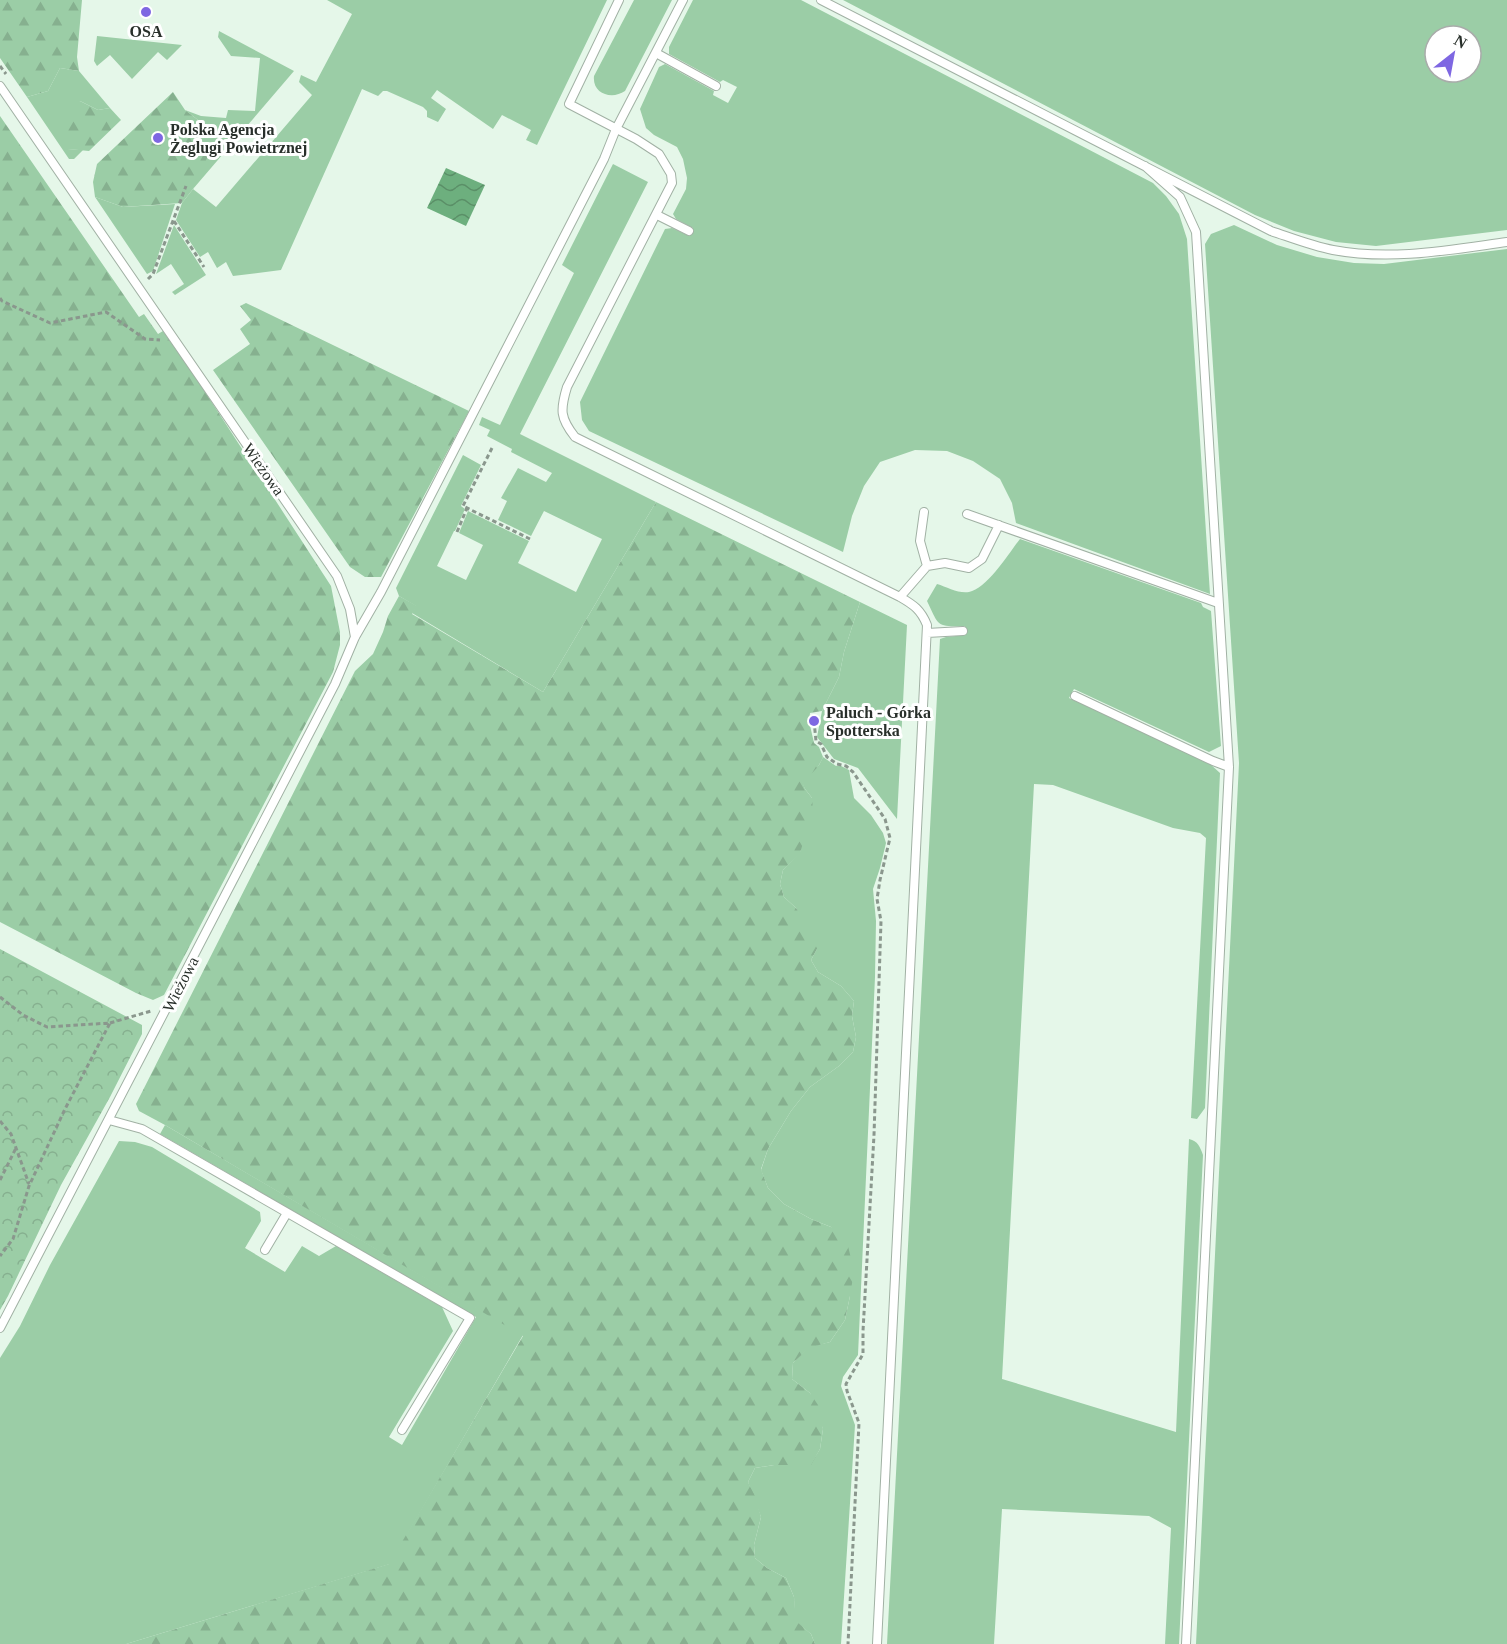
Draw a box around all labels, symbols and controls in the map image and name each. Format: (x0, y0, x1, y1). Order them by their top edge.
marker: OSA (139, 5, 153, 19)
place label: OSA (130, 23, 163, 40)
north arrow (1423, 24, 1483, 84)
text: N (1451, 31, 1470, 52)
place label: Polska Agencja Żeglugi Powietrznej (170, 121, 307, 157)
marker: Polska Agencja Żeglugi Powietrznej (151, 131, 165, 145)
street label: Wieżowa (239, 440, 288, 499)
place label: Paluch - Górka Spotterska (826, 704, 931, 740)
marker: Paluch - Górka Spotterska (807, 714, 821, 728)
street label: Wieżowa (159, 954, 202, 1015)

